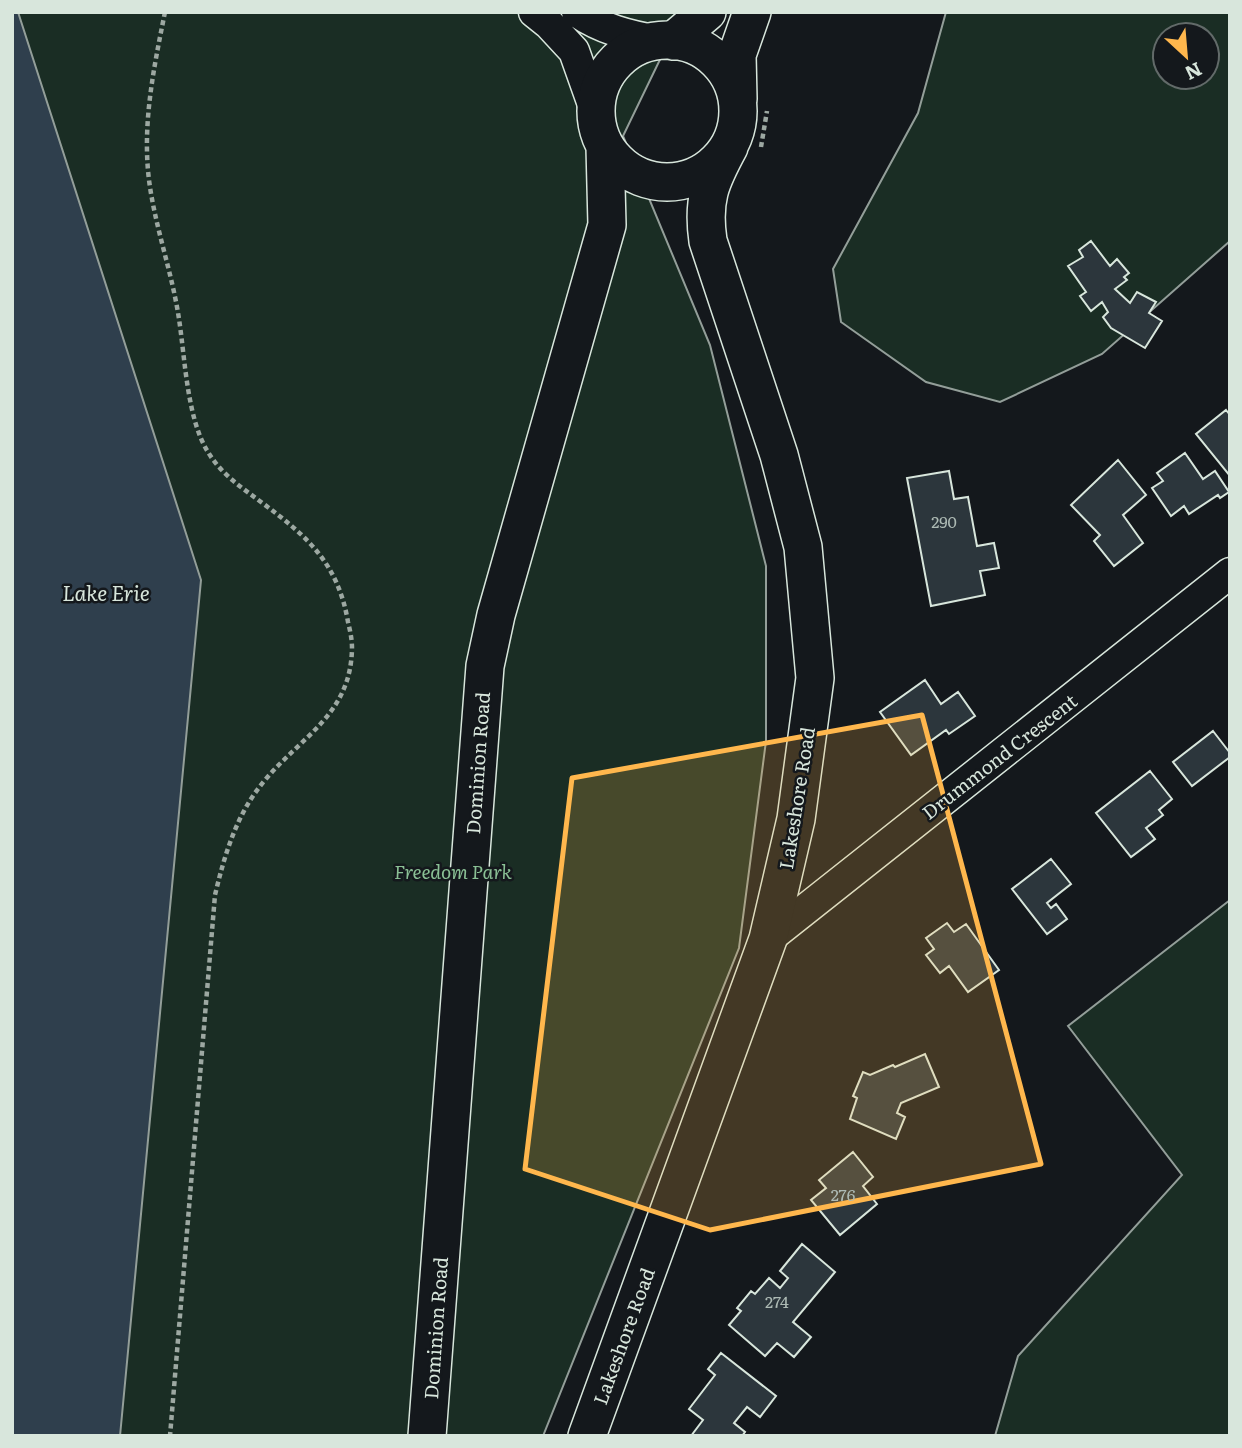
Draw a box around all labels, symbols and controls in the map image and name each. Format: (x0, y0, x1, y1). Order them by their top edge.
north arrow (1151, 21, 1221, 91)
text: N (1181, 56, 1207, 88)
house number: 290 (931, 509, 957, 533)
water label: Lake Erie (62, 576, 150, 607)
street label: Drummond Crescent (916, 686, 1083, 826)
street label: Dominion Road (458, 691, 496, 835)
street label: Lakeshore Road (771, 724, 821, 871)
park label: Freedom Park (394, 857, 512, 885)
house number: 276 (831, 1182, 856, 1206)
street label: Dominion Road (416, 1256, 454, 1400)
street label: Lakeshore Road (585, 1263, 661, 1408)
house number: 274 (765, 1289, 789, 1313)

